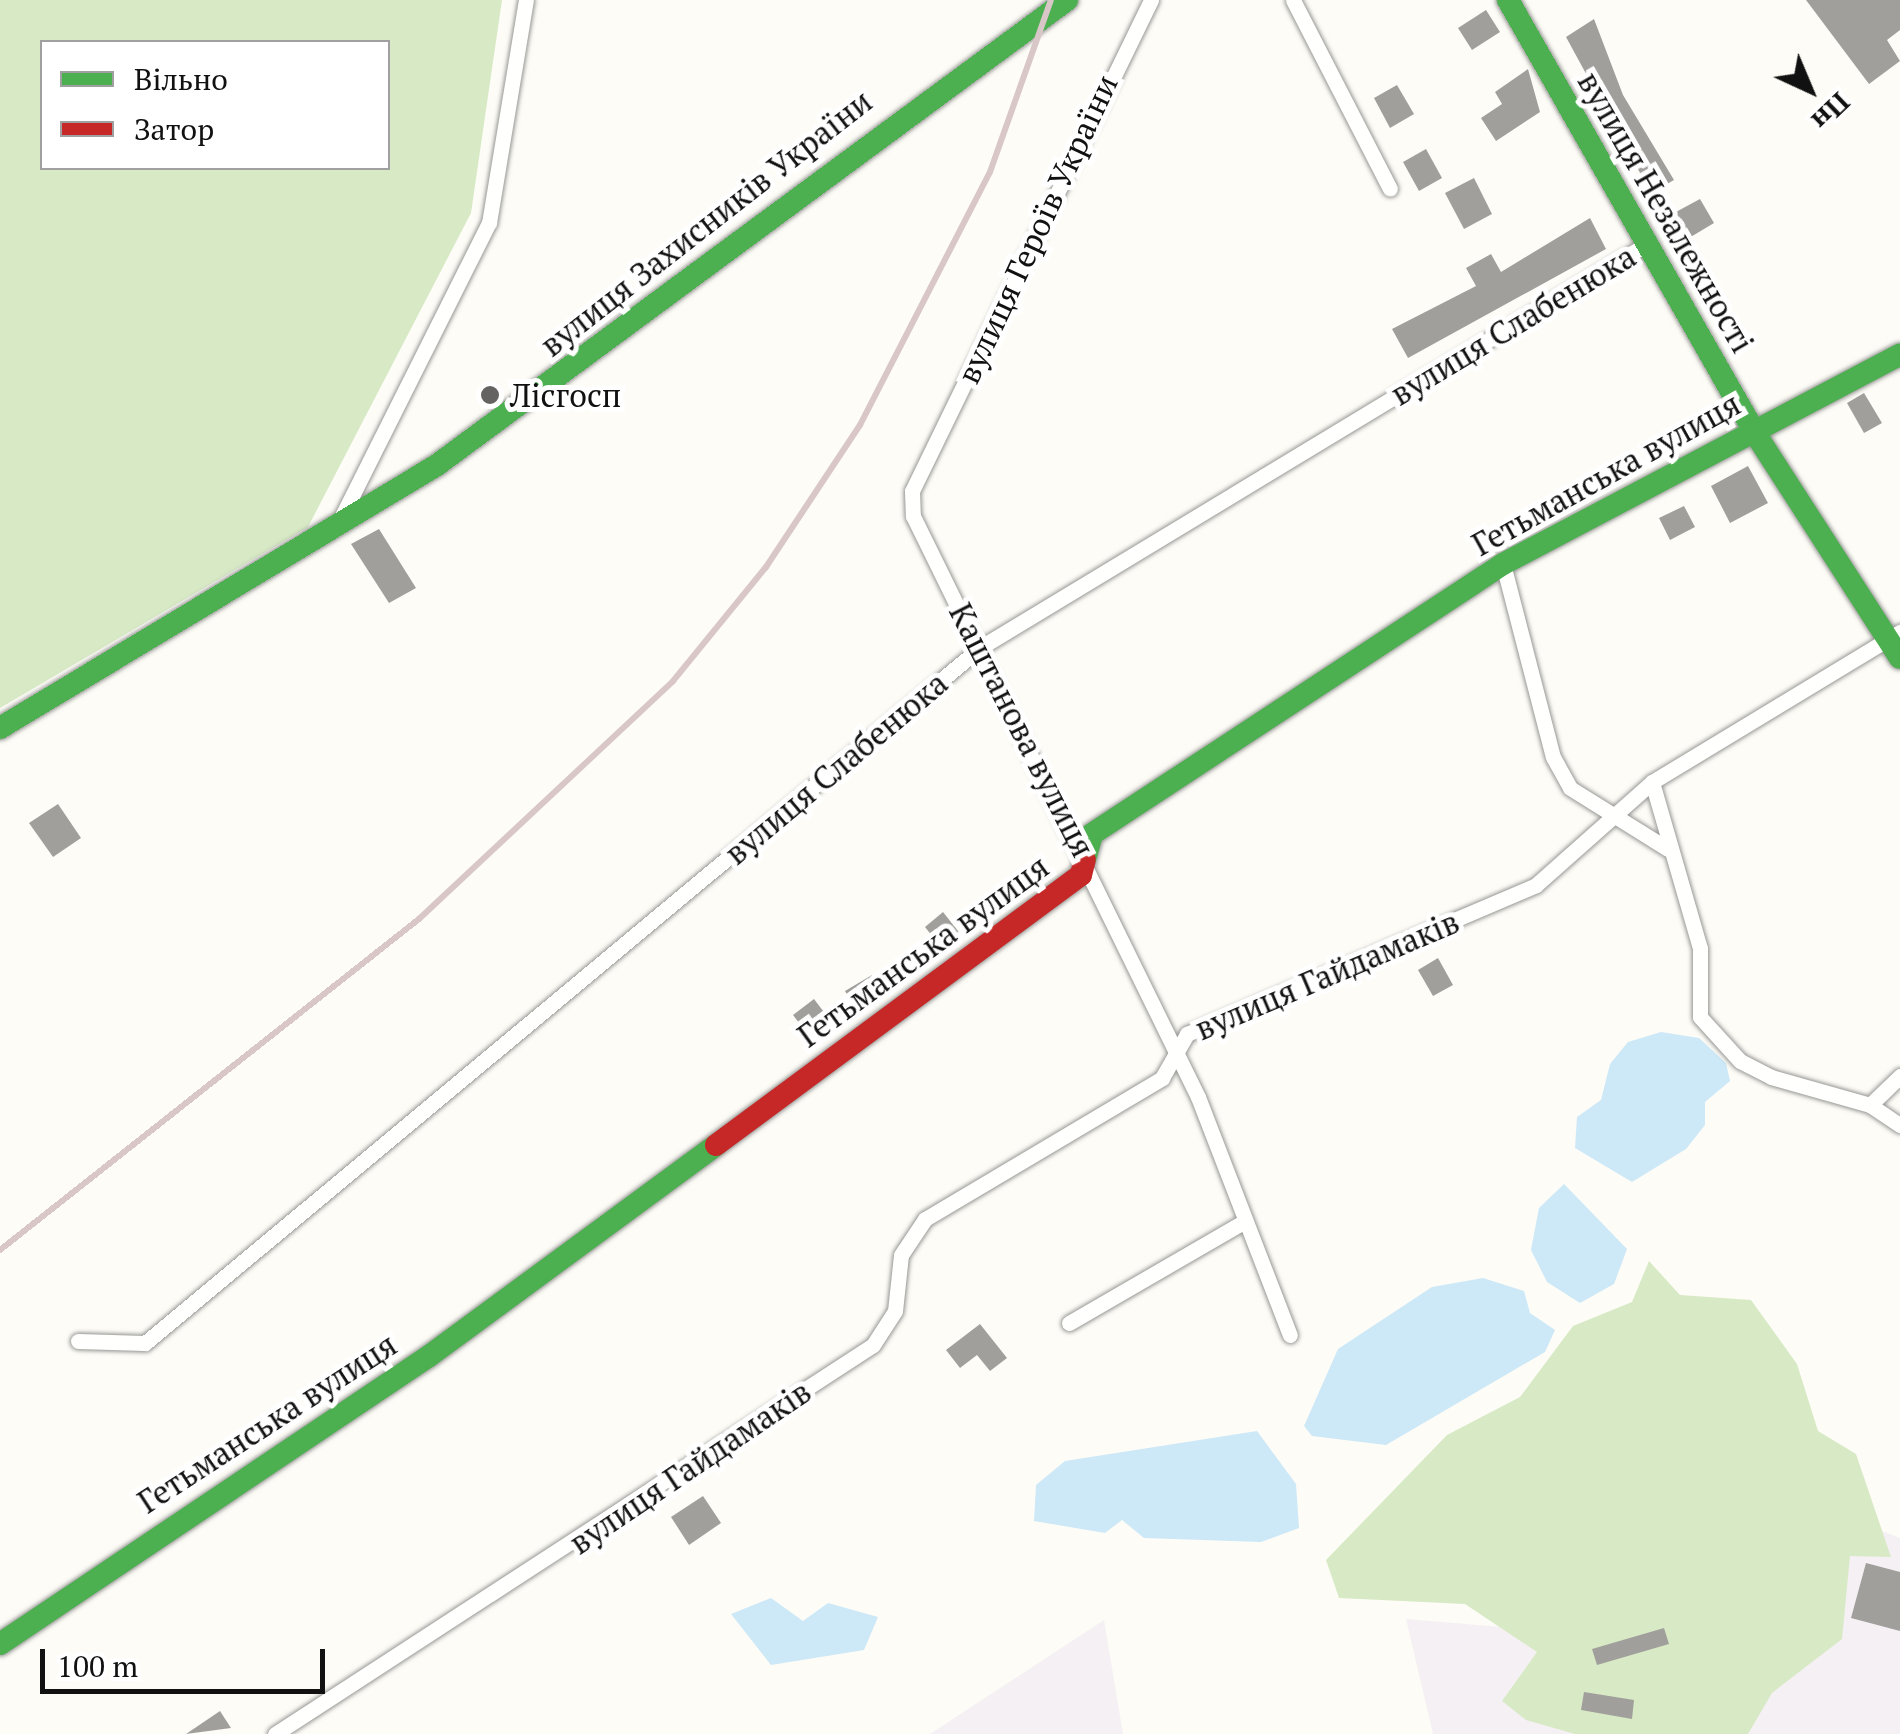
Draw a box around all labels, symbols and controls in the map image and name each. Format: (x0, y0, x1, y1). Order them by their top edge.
legend (40, 40, 390, 170)
north arrow (1760, 40, 1860, 140)
text: Вільно (134, 59, 228, 99)
street label: вулиця Незалежності (1570, 65, 1762, 359)
street label: вулиця Героїв України (948, 68, 1126, 390)
street label: вулиця Захисників України (533, 82, 879, 364)
text: Пн (1804, 85, 1858, 139)
text: Затор (134, 109, 214, 149)
street label: вулиця Слабенюка (1384, 237, 1642, 413)
place label: Лісгосп (510, 376, 621, 414)
marker: Лісгосп (479, 384, 501, 406)
street label: Гетьманська вулиця (1465, 384, 1747, 564)
street label: Каштанова вулиця (941, 597, 1103, 863)
street label: вулиця Слабенюка (717, 664, 955, 872)
street label: Гетьманська вулиця (790, 847, 1056, 1055)
street label: вулиця Гайдамаків (1189, 902, 1465, 1048)
street label: Гетьманська вулиця (131, 1325, 403, 1521)
street label: вулиця Гайдамаків (562, 1372, 818, 1562)
scale bar (45, 1629, 330, 1691)
text: 100 m (57, 1646, 138, 1686)

